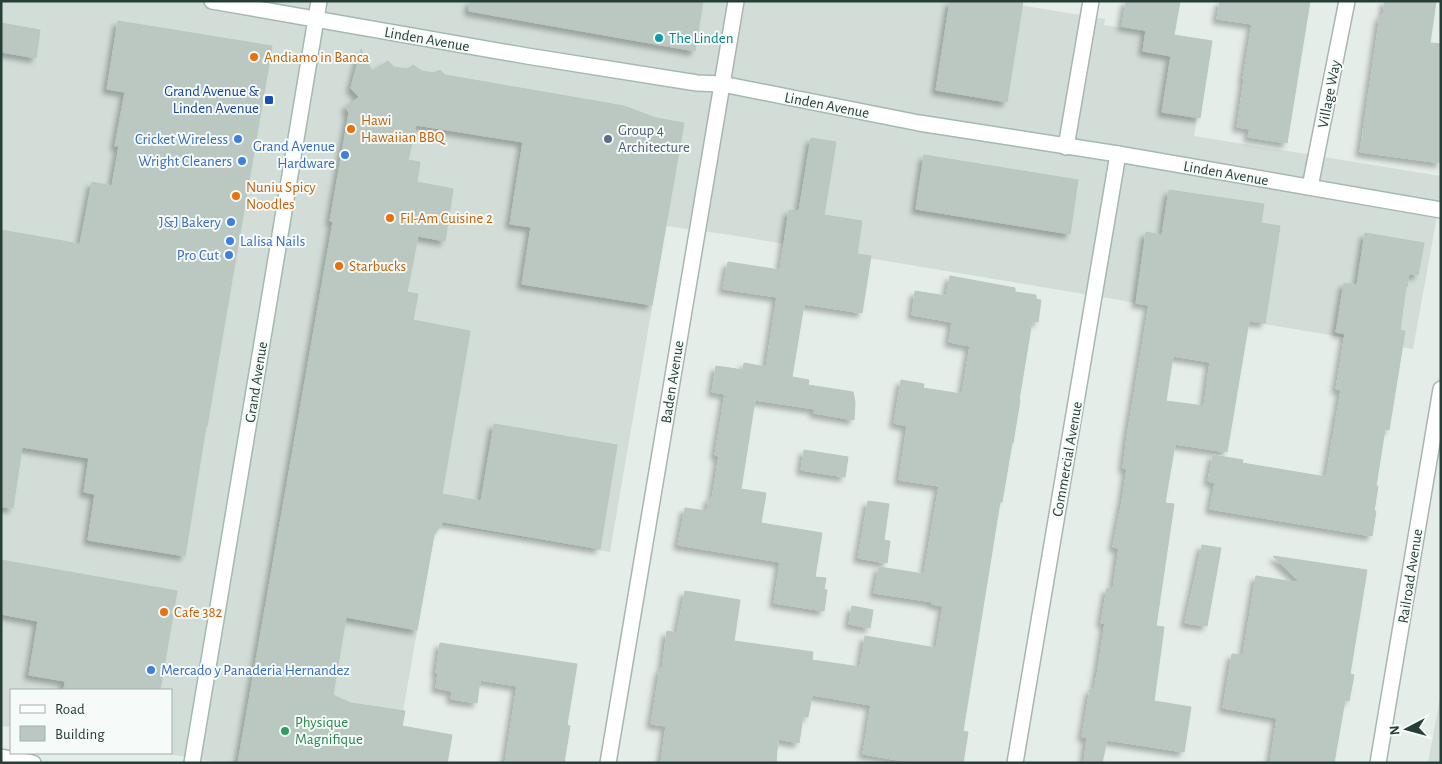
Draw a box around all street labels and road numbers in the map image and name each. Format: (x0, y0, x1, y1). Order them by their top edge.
street label: Linden Avenue (383, 25, 471, 54)
street label: Village Way (1316, 58, 1344, 129)
street label: Linden Avenue (783, 90, 871, 121)
street label: Linden Avenue (1182, 159, 1270, 188)
street label: Grand Avenue (243, 340, 270, 424)
street label: Baden Avenue (659, 340, 686, 425)
street label: Commercial Avenue (1050, 400, 1085, 518)
street label: Railroad Avenue (1396, 528, 1425, 624)

